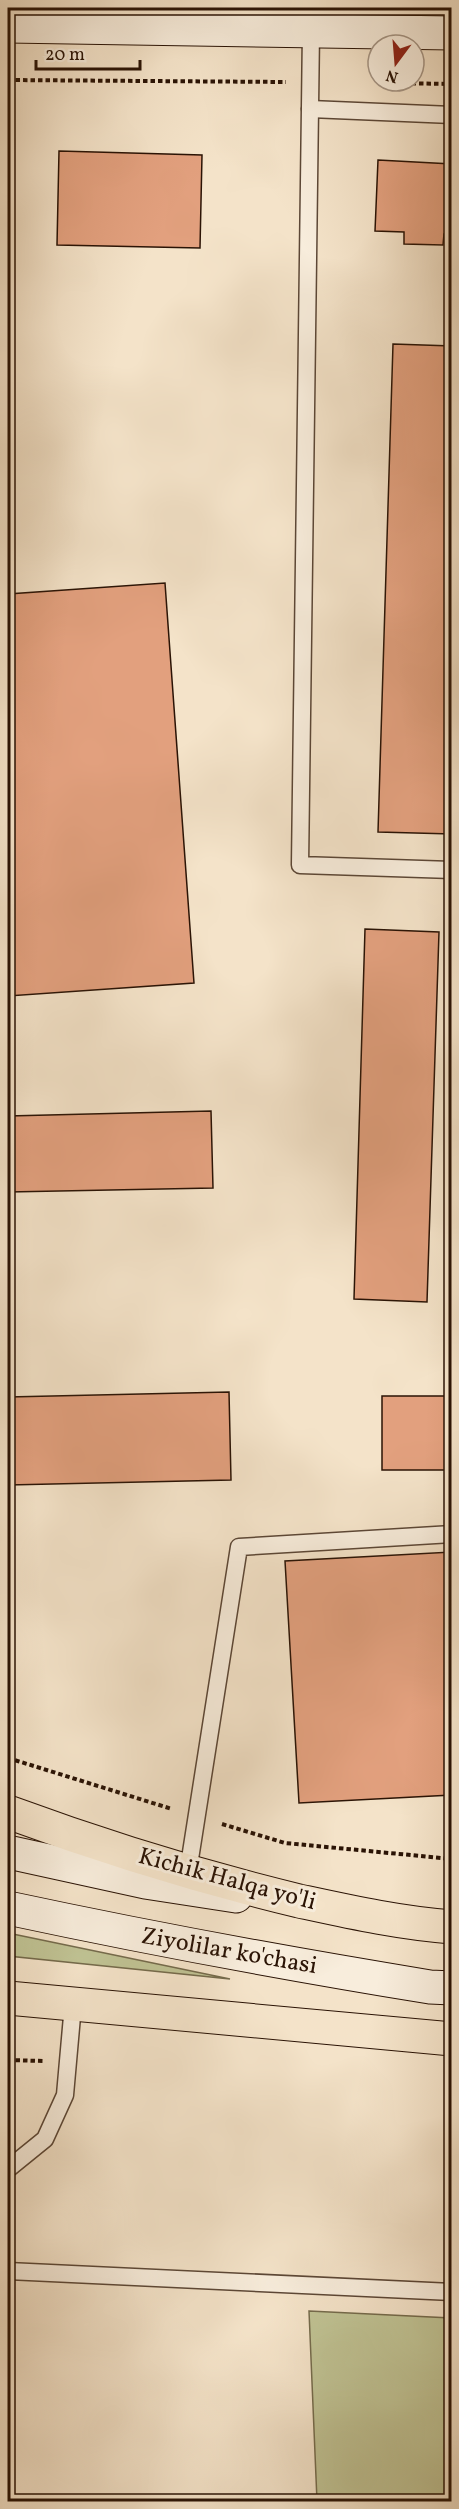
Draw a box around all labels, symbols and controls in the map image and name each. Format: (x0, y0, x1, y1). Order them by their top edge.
scale bar (36, 33, 140, 71)
north arrow (366, 33, 426, 93)
text: 20 m (45, 43, 85, 68)
text: N (383, 63, 401, 88)
street label: Kichik Halqa yo'li (134, 1840, 320, 1920)
street label: Ziyolilar ko'chasi (138, 1920, 320, 1984)

